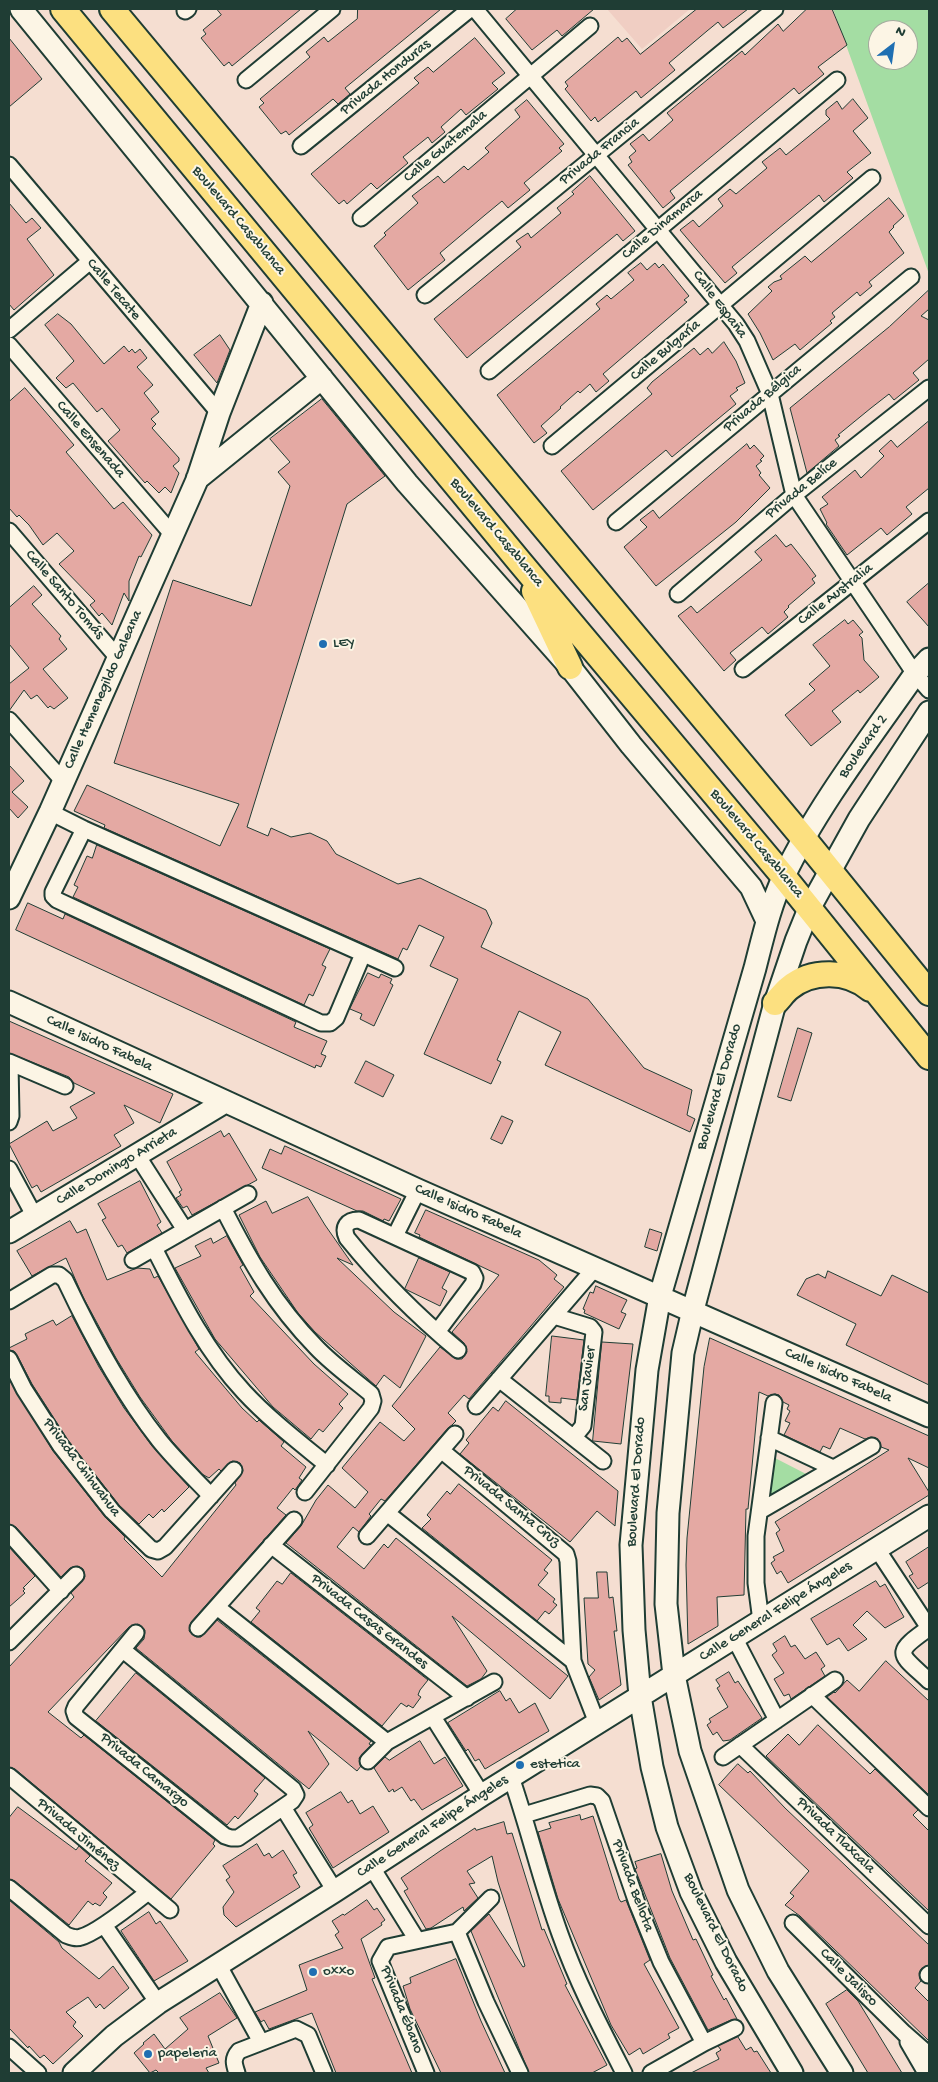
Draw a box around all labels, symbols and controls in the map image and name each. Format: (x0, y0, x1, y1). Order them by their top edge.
north arrow (868, 20, 918, 70)
text: N (892, 23, 908, 42)
street label: Privada Honduras (337, 36, 435, 120)
street label: Calle Guatemala (401, 107, 491, 187)
street label: Privada Francia (556, 114, 644, 190)
street label: Boulevard Casablanca (187, 163, 289, 279)
street label: Calle Dinamarca (619, 186, 707, 264)
street label: Calle Tecate (82, 255, 144, 325)
street label: Calle España (688, 267, 750, 343)
street label: Calle Bulgaría (627, 316, 705, 386)
street label: Privada Bélgica (720, 361, 806, 437)
street label: Calle Ensenada (51, 398, 129, 482)
street label: Privada Belíce (762, 455, 842, 523)
street label: Boulevard Casablanca (445, 475, 547, 591)
street label: Calle Santo Tomás (20, 547, 108, 643)
street label: Calle Australia (795, 560, 877, 630)
street label: Calle Hemenegildo Galeana (61, 608, 147, 772)
place label: LEY (333, 635, 355, 653)
marker: LEY (317, 638, 329, 650)
street label: Boulevard 2 (836, 712, 892, 782)
street label: Boulevard Casablanca (705, 786, 807, 902)
street label: Calle Isidro Fabela (43, 1011, 155, 1077)
street label: Boulevard El Dorado (693, 1022, 747, 1152)
street label: Calle Domingo Arrieta (53, 1124, 181, 1210)
street label: Calle Isidro Fabela (412, 1180, 524, 1244)
street label: Calle Isidro Fabela (782, 1344, 894, 1408)
street label: San Javier (575, 1346, 601, 1412)
street label: Privada Chihuahua (38, 1415, 124, 1521)
street label: Boulevard El Dorado (623, 1416, 651, 1548)
street label: Privada Santa Cruz (459, 1462, 563, 1552)
street label: Calle General Felipe Ángeles (696, 1558, 856, 1666)
street label: Privada Casas Grandes (307, 1571, 431, 1673)
street label: Privada Camargo (96, 1730, 192, 1812)
place label: estetica (530, 1756, 580, 1774)
marker: estetica (514, 1759, 526, 1771)
street label: Calle General Felipe Ángeles (354, 1771, 512, 1883)
street label: Privada Tlaxcala (792, 1794, 878, 1878)
street label: Privada Jiménez (33, 1795, 123, 1875)
street label: Privada Bellota (607, 1837, 657, 1935)
street label: Boulevard El Dorado (678, 1871, 752, 1995)
street label: Calle Jalisco (815, 1945, 881, 2011)
place label: oxxo (323, 1963, 354, 1981)
street label: Privada Ébano (375, 1964, 427, 2056)
marker: oxxo (307, 1966, 319, 1978)
place label: papeleria (158, 2045, 217, 2063)
marker: papeleria (142, 2048, 154, 2060)

